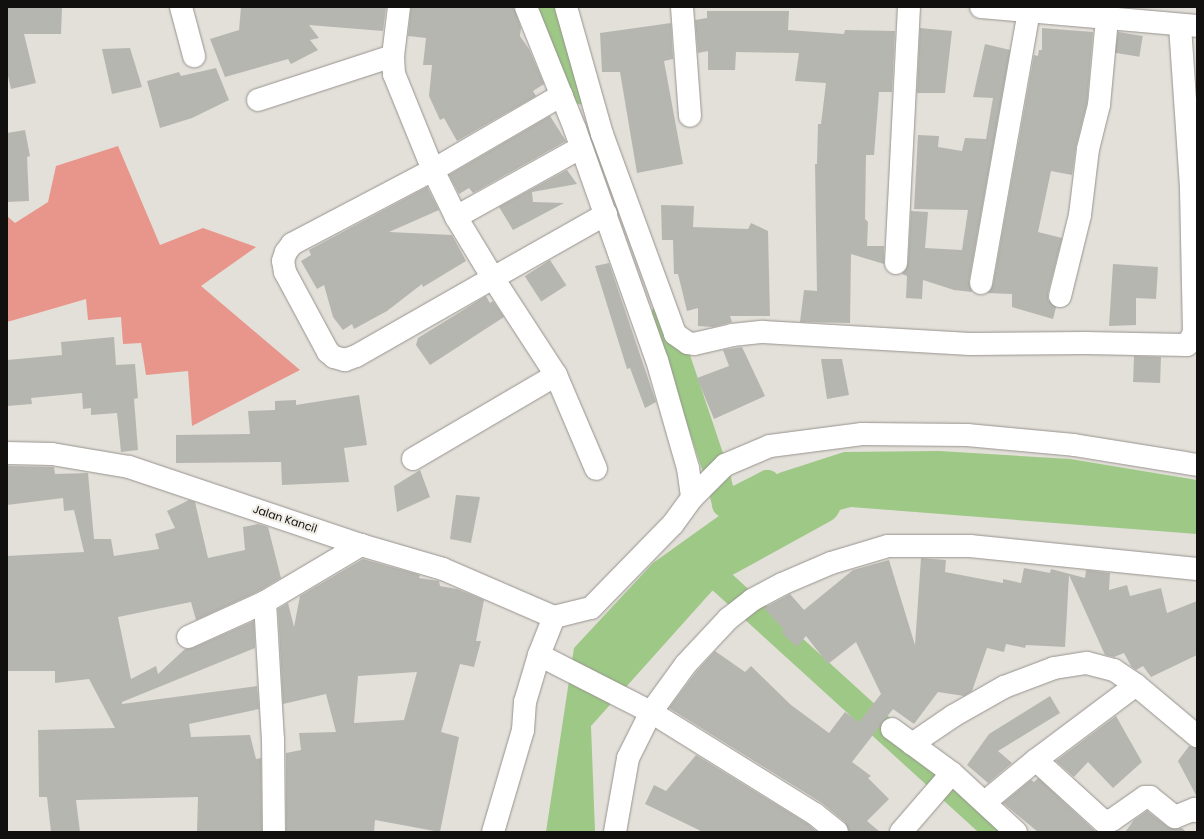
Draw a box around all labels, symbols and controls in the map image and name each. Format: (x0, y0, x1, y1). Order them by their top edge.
street label: Jalan Kancil (251, 502, 319, 536)

